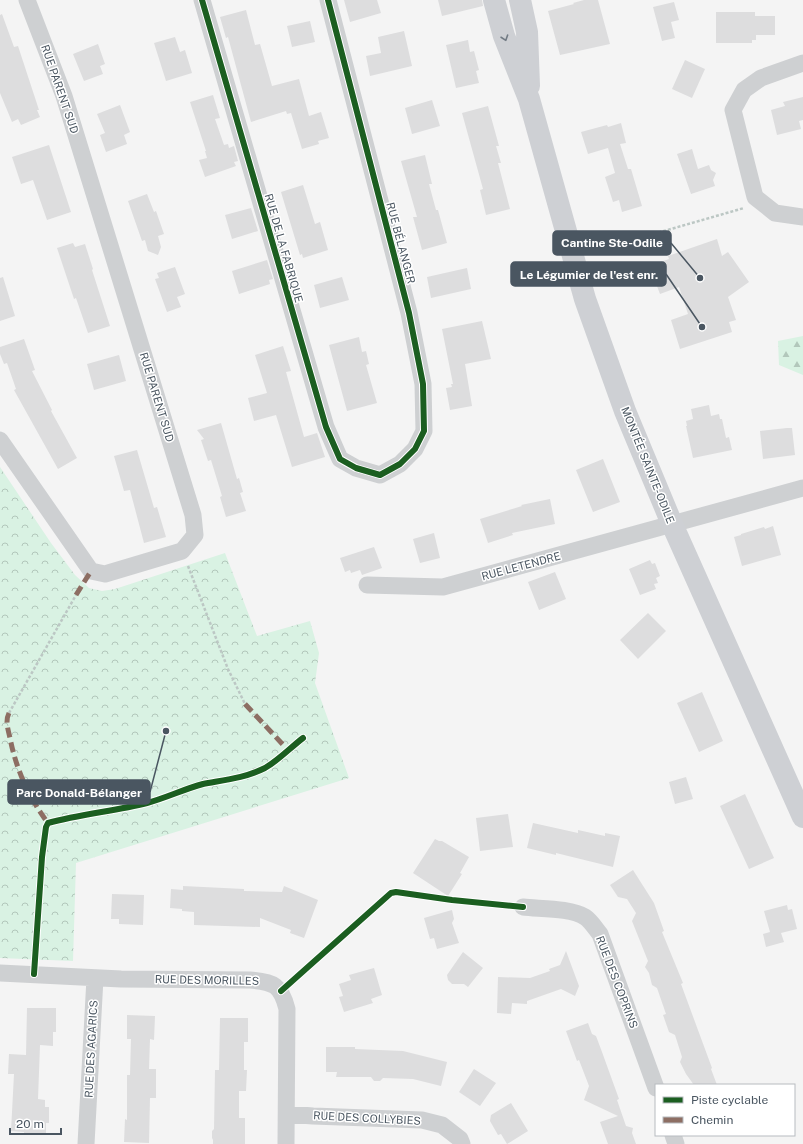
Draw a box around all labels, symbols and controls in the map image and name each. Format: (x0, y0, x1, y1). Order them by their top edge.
one-way arrow (500, 34, 508, 41)
street label: RUE PARENT SUD (39, 43, 81, 135)
street label: RUE DE LA FABRIQUE (263, 192, 305, 304)
street label: RUE BÉLANGER (384, 201, 419, 285)
callout: Cantine Ste-Odile (553, 231, 671, 255)
text: Cantine Ste-Odile (561, 236, 663, 250)
callout: Le Légumier de l'est enr. (511, 262, 666, 286)
text: Le Légumier de l'est enr. (520, 268, 658, 282)
street label: RUE PARENT SUD (138, 351, 176, 444)
street label: MONTÉE SAINTE-ODILE (619, 405, 678, 525)
street label: RUE LETENDRE (480, 550, 562, 582)
callout: Parc Donald-Bélanger (8, 780, 150, 804)
text: Parc Donald-Bélanger (16, 786, 142, 800)
street label: RUE DES COPRINS (594, 934, 640, 1030)
street label: RUE DES MORILLES (155, 973, 259, 987)
street label: RUE DES AGARICS (82, 1000, 100, 1098)
legend (655, 1084, 795, 1136)
text: Piste cyclable (691, 1093, 768, 1107)
street label: RUE DES COLLYBIES (313, 1109, 421, 1127)
scale bar (10, 1110, 61, 1136)
text: Chemin (691, 1113, 733, 1127)
text: 20 m (16, 1117, 44, 1131)

